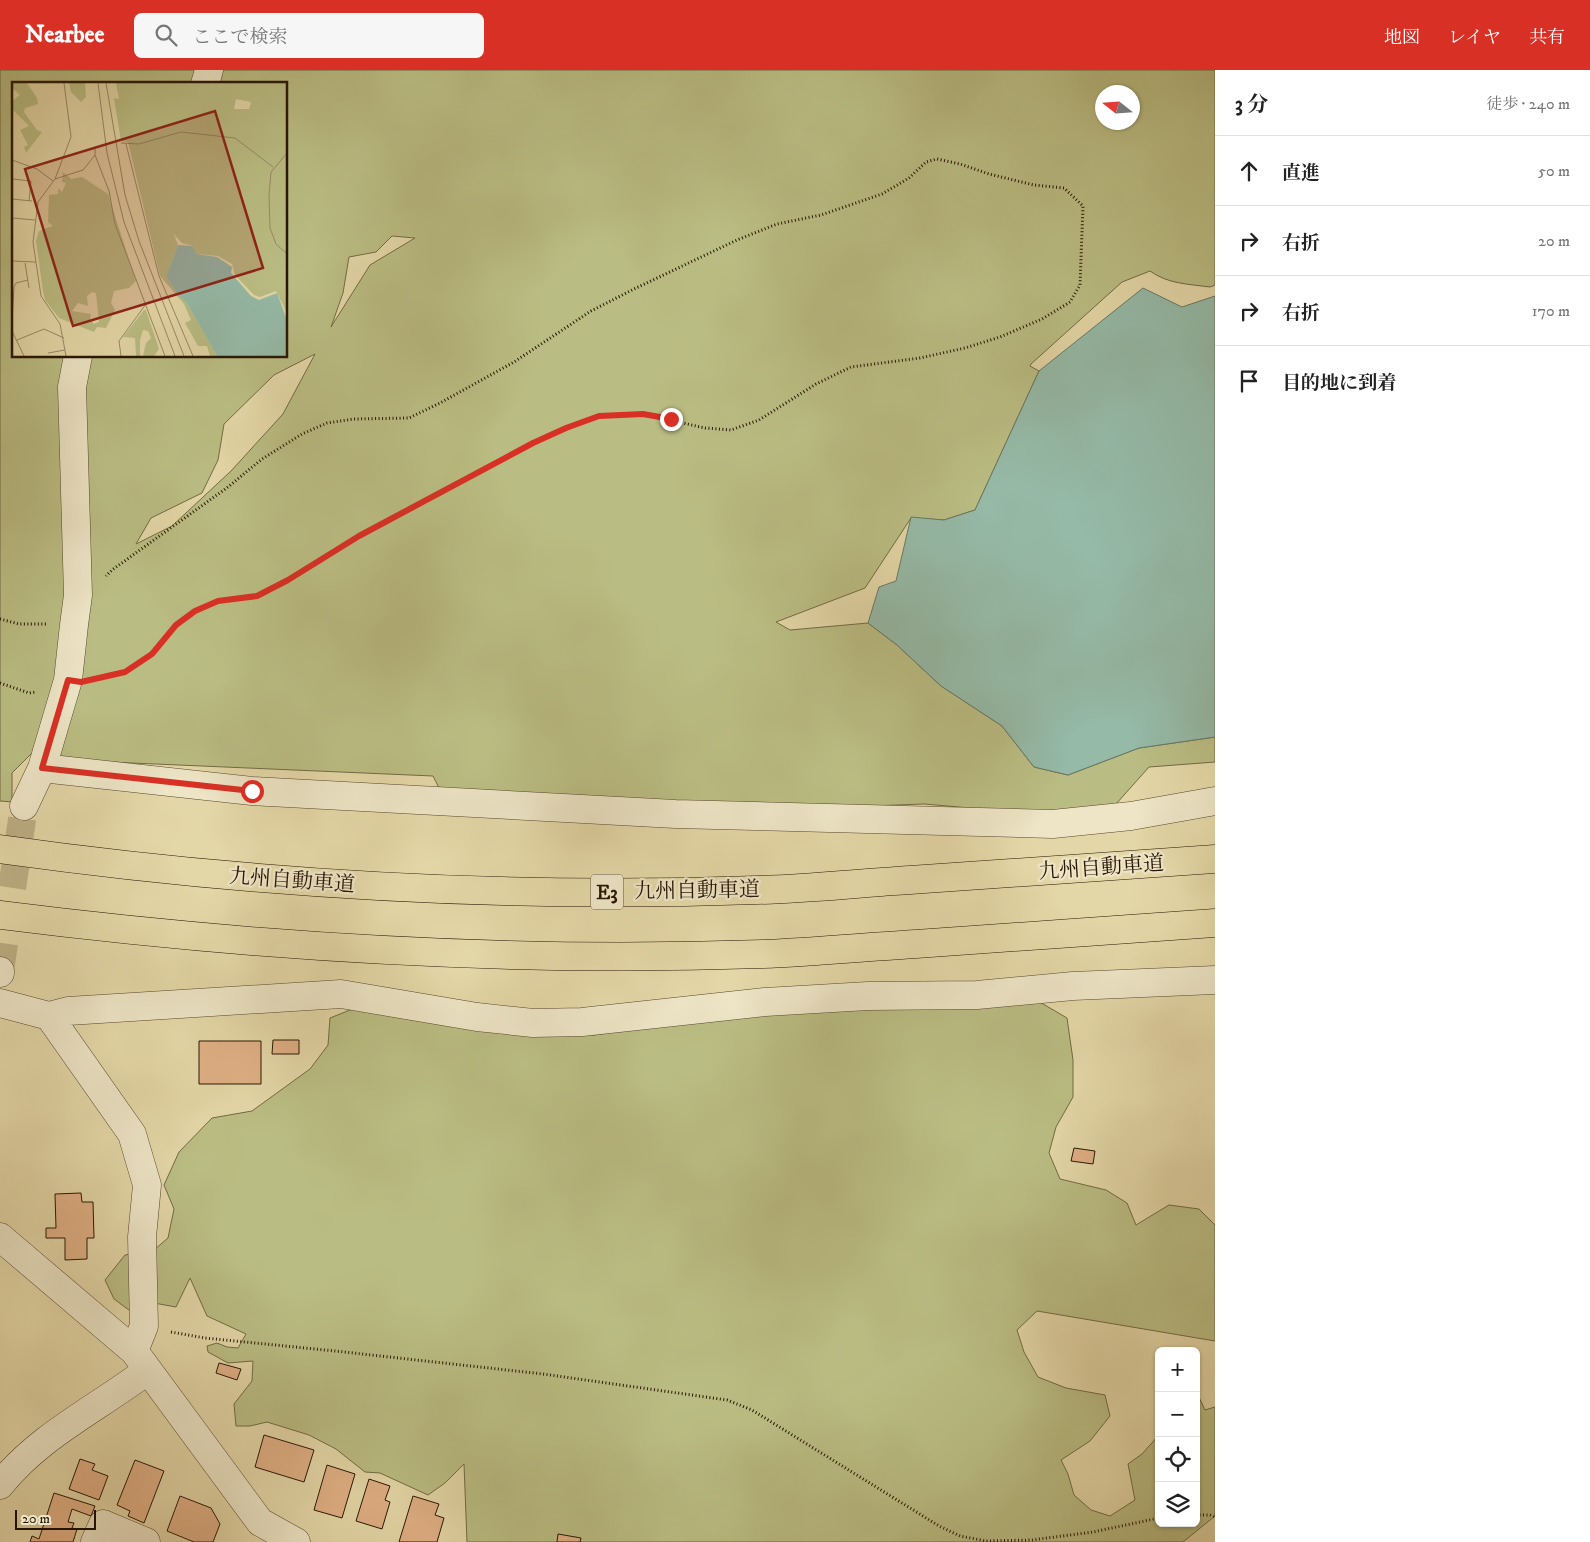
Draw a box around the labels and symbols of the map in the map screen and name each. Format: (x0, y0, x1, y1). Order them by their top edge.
inset map (12, 82, 288, 358)
north arrow (1095, 85, 1140, 130)
route end (660, 408, 683, 431)
route start (241, 780, 264, 803)
street label: 九州自動車道 (1037, 851, 1165, 885)
street label: 九州自動車道 (228, 864, 356, 898)
road number: E3 (591, 874, 623, 910)
street label: 九州自動車道 (634, 877, 760, 905)
scale bar (15, 1507, 96, 1530)

